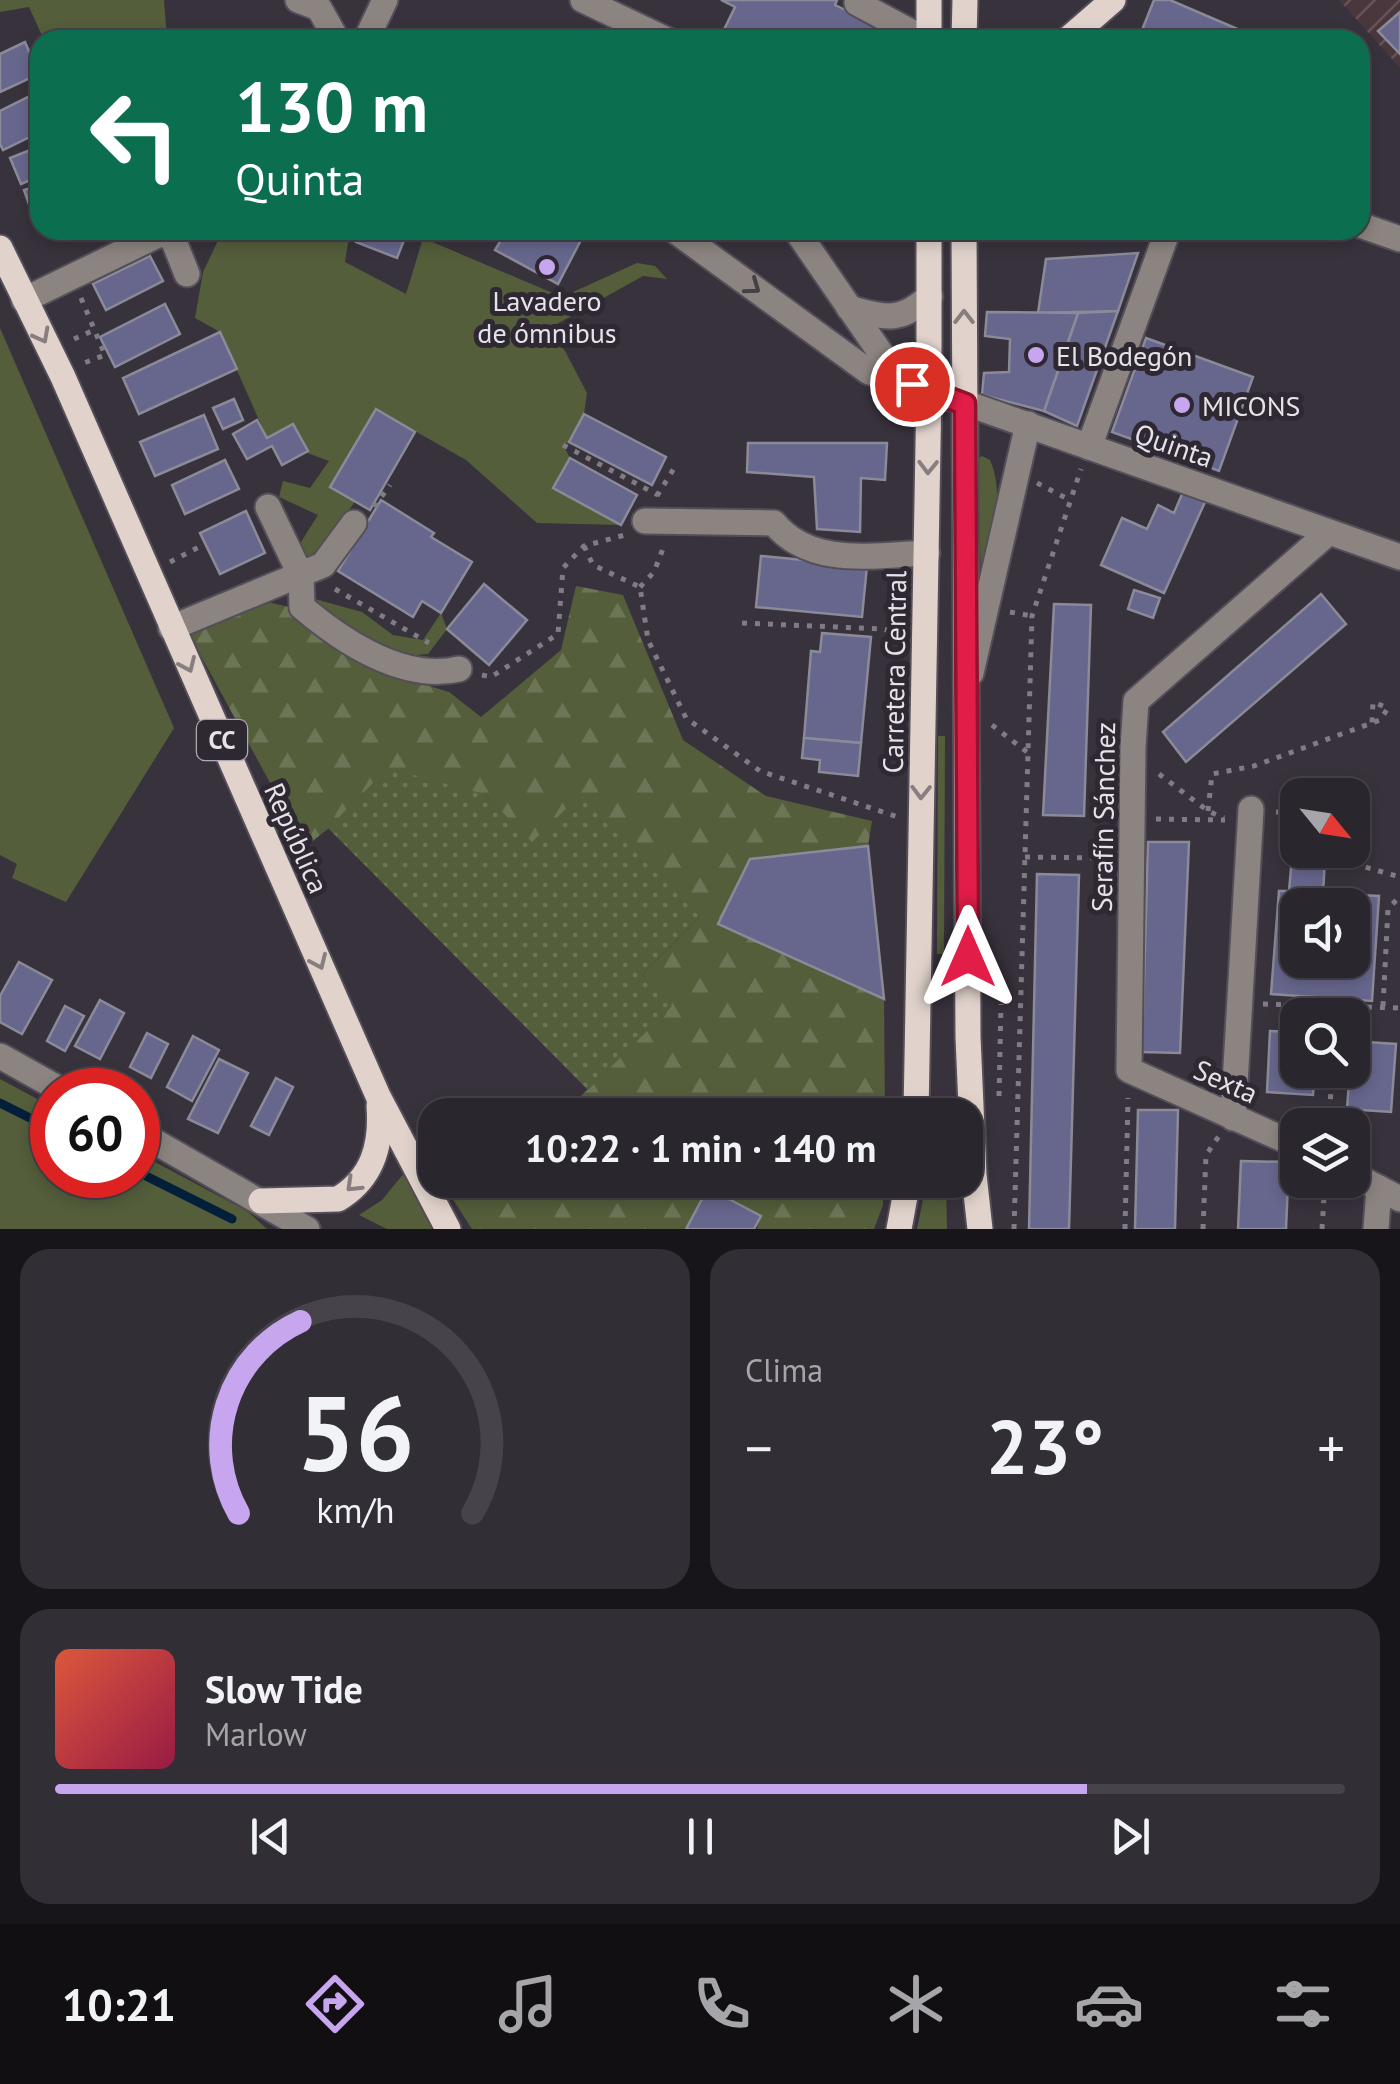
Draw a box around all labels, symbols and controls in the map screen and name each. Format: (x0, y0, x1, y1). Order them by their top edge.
text: 130 m (235, 61, 428, 151)
icon: left (70, 70, 200, 200)
text: Quinta (235, 149, 364, 207)
marker: Lavadero de ómnibus (536, 256, 558, 278)
one-way arrow (742, 276, 760, 293)
place label: Lavadero de ómnibus (477, 282, 617, 351)
one-way arrow (954, 309, 975, 325)
one-way arrow (30, 326, 49, 344)
place label: El Bodegón (1056, 337, 1192, 374)
pin (870, 342, 955, 427)
marker: El Bodegón (1025, 344, 1047, 366)
icon: arrive (885, 357, 940, 412)
place label: MICONS (1202, 387, 1300, 424)
marker: MICONS (1171, 394, 1193, 416)
street label: Quinta (1130, 414, 1218, 476)
one-way arrow (917, 460, 939, 476)
street label: Carretera Central (874, 570, 914, 774)
one-way arrow (176, 655, 196, 673)
road number: CC (197, 720, 247, 760)
street label: Serafín Sánchez (1083, 722, 1123, 912)
street label: República (256, 777, 338, 899)
north arrow (1280, 778, 1370, 868)
map controls (1280, 778, 1370, 1198)
one-way arrow (910, 785, 931, 801)
button: sound (1280, 888, 1370, 978)
position arrow (916, 905, 1020, 1009)
one-way arrow (307, 952, 327, 970)
button: search (1280, 998, 1370, 1088)
street label: Sexta (1188, 1051, 1264, 1111)
speed limit sign: 60 (30, 1068, 160, 1198)
button: layers (1280, 1108, 1370, 1198)
text: 10:22 · 1 min · 140 m (525, 1123, 876, 1172)
one-way arrow (347, 1173, 365, 1191)
text: Clima (745, 1349, 823, 1391)
text: 56 (296, 1365, 414, 1500)
text: 23° (986, 1398, 1104, 1495)
text: − (745, 1412, 773, 1483)
text: + (1317, 1412, 1345, 1483)
text: km/h (316, 1487, 394, 1533)
text: Slow Tide (205, 1664, 363, 1713)
text: Marlow (205, 1713, 307, 1755)
icon: previous (243, 1809, 298, 1864)
icon: pause (673, 1809, 728, 1864)
icon: next (1103, 1809, 1158, 1864)
icon: directions (300, 1969, 370, 2039)
icon: music (493, 1969, 563, 2039)
icon: phone (687, 1969, 757, 2039)
icon: climate (881, 1969, 951, 2039)
icon: car (1074, 1969, 1144, 2039)
icon: filters (1268, 1969, 1338, 2039)
text: 10:21 (62, 1975, 176, 2033)

